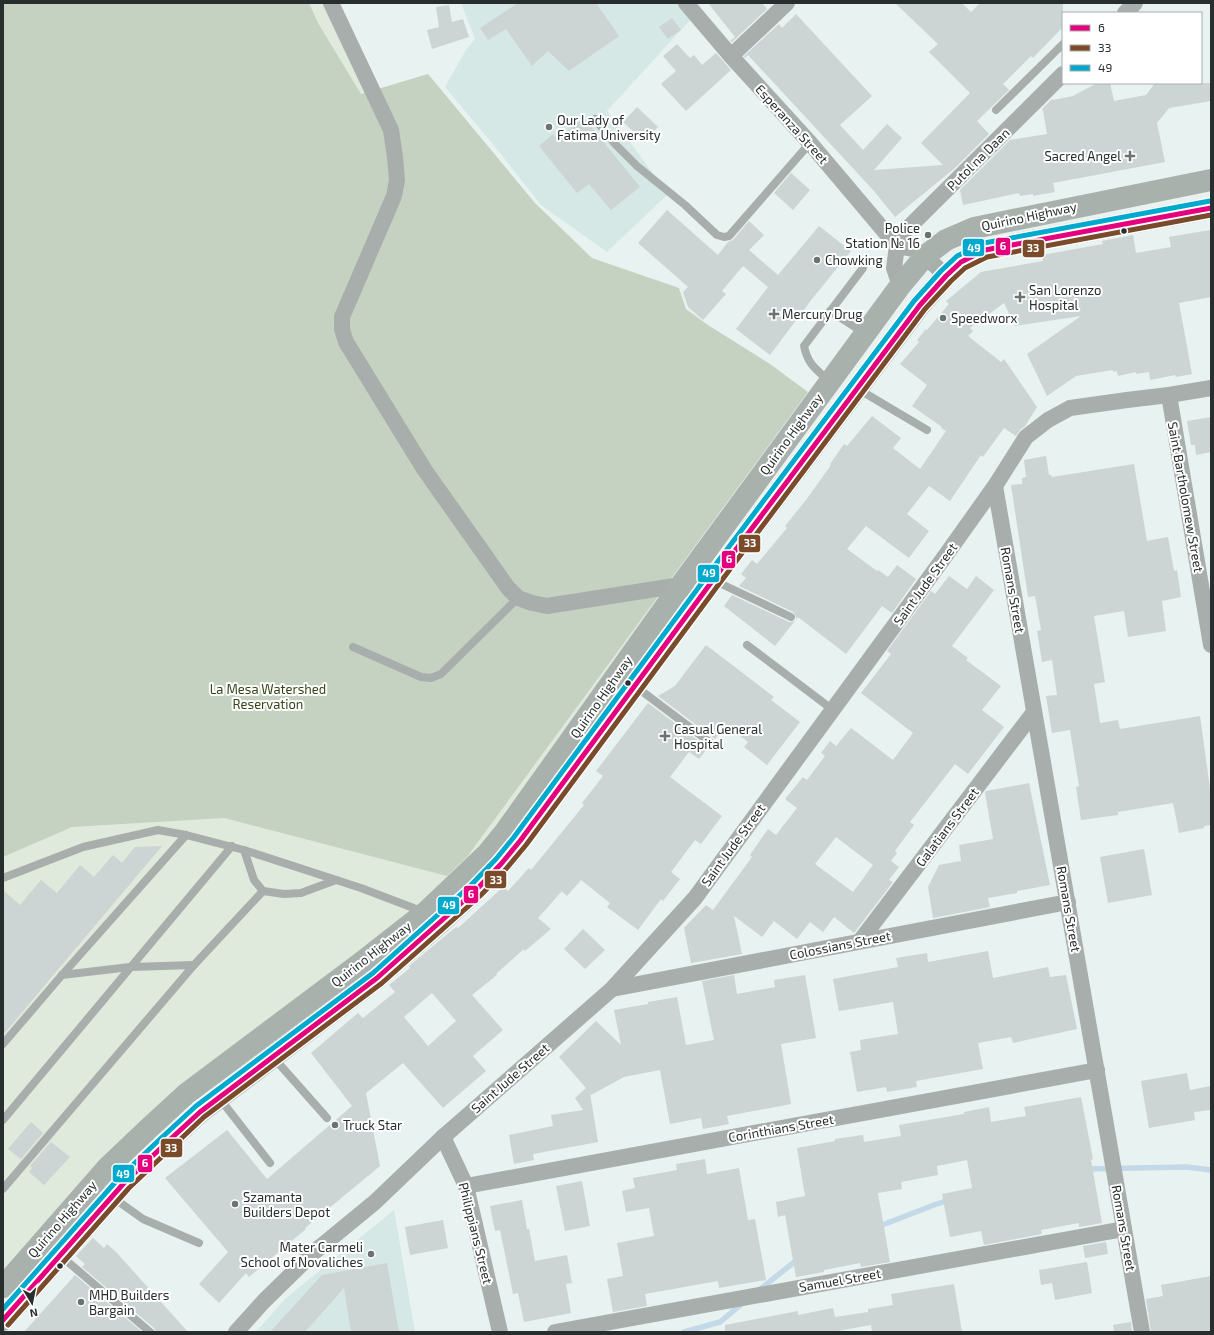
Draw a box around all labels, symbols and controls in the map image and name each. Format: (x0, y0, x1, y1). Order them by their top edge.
legend (1062, 12, 1202, 84)
text: 6 (1098, 20, 1105, 34)
text: 33 (1098, 40, 1111, 54)
text: 49 (1098, 60, 1112, 74)
street label: Esperanza Street (752, 81, 832, 167)
place label: Our Lady of Fatima University (557, 112, 661, 143)
marker: Our Lady of Fatima University (544, 122, 554, 132)
street label: Putol na Daan (943, 124, 1013, 194)
place label: Sacred Angel (1044, 148, 1121, 164)
marker: Sacred Angel (1124, 150, 1136, 162)
street label: Quirino Highway (980, 198, 1078, 234)
place label: Police Station № 16 (845, 220, 920, 251)
unlabelled marker (1119, 226, 1129, 236)
marker: Police Station № 16 (923, 230, 933, 240)
line badge: 6 (995, 237, 1011, 256)
line badge: 49 (962, 238, 985, 257)
text: 6 (1000, 239, 1007, 252)
line badge: 33 (1022, 239, 1045, 258)
text: 49 (967, 241, 981, 254)
text: 33 (1027, 241, 1039, 254)
place label: Chowking (825, 252, 883, 268)
marker: Chowking (812, 255, 822, 265)
place label: San Lorenzo Hospital (1029, 282, 1102, 313)
marker: San Lorenzo Hospital (1014, 291, 1026, 303)
place label: Mercury Drug (782, 306, 862, 322)
marker: Mercury Drug (769, 309, 779, 319)
place label: Speedworx (951, 310, 1018, 326)
marker: Speedworx (938, 313, 948, 323)
street label: Quirino Highway (756, 390, 826, 478)
street label: Saint Bartholomew Street (1165, 421, 1207, 574)
line badge: 33 (738, 534, 761, 553)
text: 33 (744, 536, 756, 549)
street label: Saint Jude Street (890, 540, 960, 628)
street label: Romans Street (998, 546, 1028, 634)
line badge: 6 (721, 550, 736, 569)
text: 6 (726, 552, 733, 565)
line badge: 49 (697, 564, 720, 583)
text: 49 (702, 566, 716, 579)
street label: Quirino Highway (567, 653, 635, 741)
unlabelled marker (623, 678, 633, 688)
park label: La Mesa Watershed Reservation (210, 681, 326, 712)
place label: Casual General Hospital (674, 721, 762, 752)
marker: Casual General Hospital (659, 730, 671, 742)
street label: Galatians Street (912, 784, 982, 870)
street label: Saint Jude Street (698, 801, 768, 889)
street label: Romans Street (1054, 865, 1084, 953)
line badge: 33 (484, 870, 507, 889)
text: 33 (490, 873, 502, 886)
line badge: 6 (463, 885, 479, 904)
text: 6 (468, 887, 475, 900)
line badge: 49 (437, 896, 460, 915)
text: 49 (442, 898, 456, 911)
street label: Quirino Highway (328, 918, 414, 990)
street label: Colossians Street (788, 927, 892, 963)
street label: Saint Jude Street (468, 1040, 552, 1116)
street label: Corinthians Street (727, 1111, 835, 1145)
place label: Truck Star (343, 1117, 402, 1133)
marker: Truck Star (330, 1120, 340, 1130)
line badge: 33 (160, 1138, 183, 1158)
text: 33 (165, 1141, 177, 1154)
line badge: 6 (137, 1154, 153, 1173)
text: 6 (142, 1156, 149, 1169)
line badge: 49 (112, 1164, 135, 1183)
text: 49 (116, 1167, 130, 1180)
street label: Quirino Highway (24, 1177, 100, 1261)
street label: Philippians Street (456, 1181, 496, 1286)
street label: Romans Street (1109, 1184, 1139, 1272)
place label: Szamanta Builders Depot (243, 1189, 330, 1220)
marker: Szamanta Builders Depot (230, 1199, 240, 1209)
place label: Mater Carmeli School of Novaliches (241, 1239, 363, 1270)
marker: Mater Carmeli School of Novaliches (366, 1249, 376, 1259)
unlabelled marker (55, 1261, 65, 1271)
street label: Samuel Street (798, 1265, 882, 1295)
north arrow (12, 1283, 52, 1323)
place label: MHD Builders Bargain (89, 1287, 169, 1318)
marker: MHD Builders Bargain (76, 1297, 86, 1307)
text: N (29, 1306, 39, 1320)

